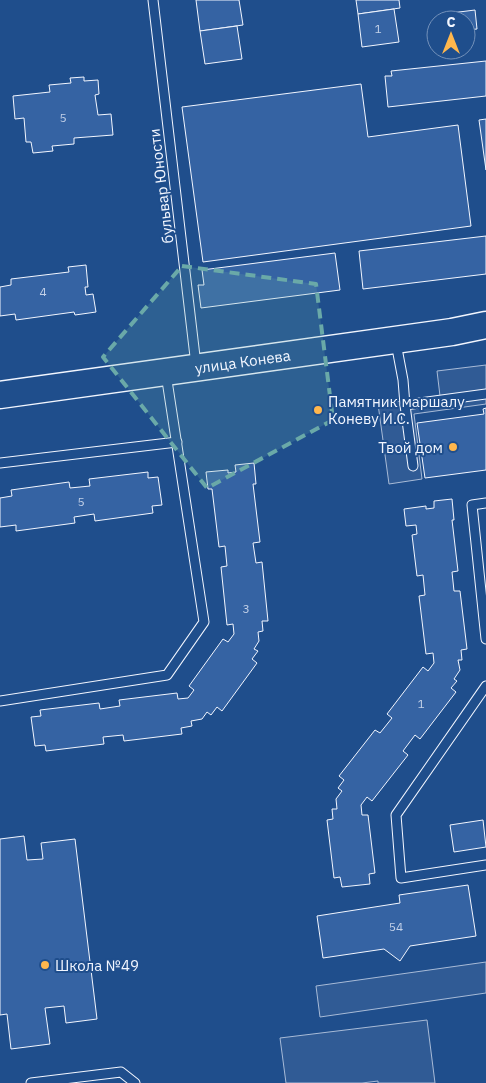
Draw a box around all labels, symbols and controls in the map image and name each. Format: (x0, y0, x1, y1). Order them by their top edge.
north arrow (426, 10, 476, 60)
text: С (446, 13, 456, 31)
house number: 1 (374, 21, 382, 36)
house number: 5 (59, 110, 67, 125)
street label: бульвар Юности (145, 127, 177, 245)
house number: 4 (39, 284, 47, 299)
street label: улица Конева (194, 345, 292, 377)
place label: Памятник маршалу Коневу И.С. (328, 392, 465, 428)
marker: Памятник маршалу Коневу И.С. (312, 404, 324, 416)
place label: Твой дом (378, 438, 443, 457)
marker: Твой дом (447, 441, 459, 453)
house number: 5 (77, 494, 85, 509)
house number: 3 (242, 601, 250, 616)
house number: 1 (417, 696, 425, 711)
house number: 54 (389, 919, 403, 934)
place label: Школа №49 (55, 956, 139, 975)
marker: Школа №49 (39, 959, 51, 971)

